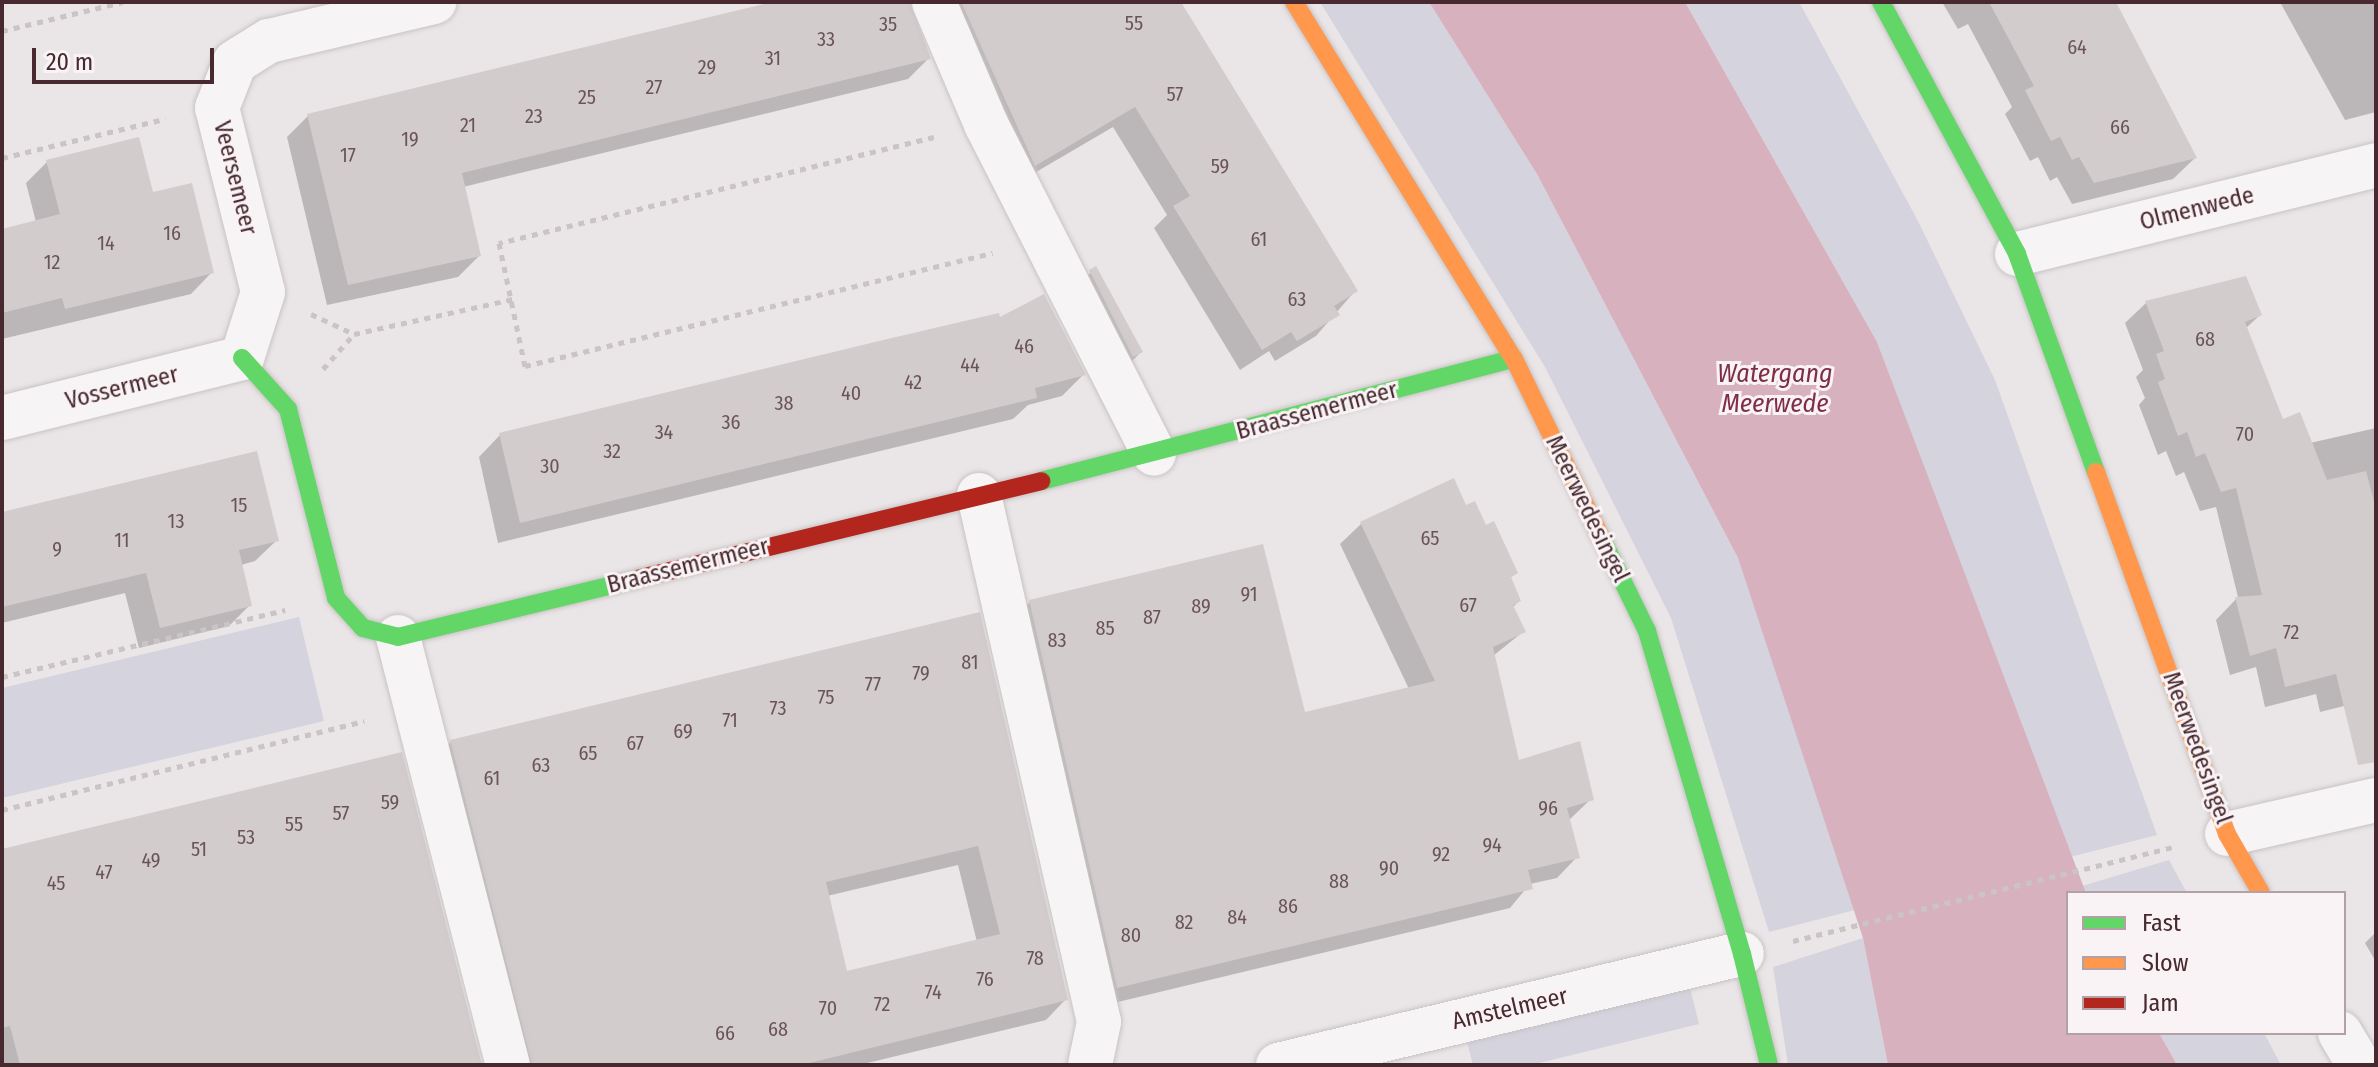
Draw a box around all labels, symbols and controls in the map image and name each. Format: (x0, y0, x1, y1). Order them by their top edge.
house number: 55 (1125, 11, 1143, 35)
house number: 35 (879, 12, 897, 36)
house number: 33 (817, 27, 835, 51)
scale bar (36, 32, 218, 82)
house number: 64 (2067, 35, 2087, 59)
house number: 31 (765, 46, 781, 70)
text: 20 m (46, 48, 93, 76)
house number: 29 (698, 55, 716, 79)
house number: 27 (646, 75, 662, 99)
house number: 57 (1167, 82, 1183, 106)
house number: 25 (578, 85, 596, 109)
house number: 23 (525, 104, 543, 128)
house number: 21 (460, 113, 476, 137)
house number: 66 (2110, 115, 2130, 139)
street label: Veersemeer (207, 118, 263, 238)
house number: 19 (401, 127, 419, 151)
house number: 17 (340, 143, 356, 167)
house number: 59 (1211, 154, 1229, 178)
street label: Olmenwede (2137, 181, 2257, 237)
house number: 16 (163, 221, 181, 245)
house number: 61 (1251, 227, 1267, 251)
house number: 14 (97, 231, 115, 255)
house number: 12 (44, 250, 60, 274)
house number: 63 (1288, 287, 1306, 311)
house number: 68 (2195, 327, 2215, 351)
house number: 46 (1014, 334, 1034, 358)
house number: 44 (960, 353, 980, 377)
water label: Watergang Meerwede (1717, 358, 1833, 420)
street label: Vossermeer (63, 360, 181, 416)
house number: 42 (904, 370, 922, 394)
street label: Braassemermeer (1233, 376, 1401, 446)
house number: 40 (841, 381, 861, 405)
house number: 38 (774, 391, 794, 415)
house number: 36 (722, 410, 740, 434)
house number: 34 (655, 420, 673, 444)
house number: 70 (2236, 422, 2254, 446)
street label: Meerwedesingel (1539, 431, 1635, 587)
house number: 32 (603, 439, 621, 463)
house number: 30 (540, 454, 560, 478)
house number: 15 (231, 493, 247, 517)
house number: 13 (168, 509, 184, 533)
house number: 65 (1421, 526, 1439, 550)
house number: 11 (114, 528, 130, 552)
street label: Braassemermeer (604, 532, 772, 600)
house number: 9 (52, 537, 62, 561)
house number: 91 (1240, 582, 1258, 606)
house number: 67 (1459, 593, 1477, 617)
house number: 89 (1191, 594, 1211, 618)
house number: 87 (1143, 605, 1161, 629)
house number: 85 (1095, 616, 1115, 640)
house number: 72 (2283, 620, 2299, 644)
house number: 83 (1047, 628, 1067, 652)
house number: 81 (961, 650, 979, 674)
house number: 79 (912, 661, 930, 685)
street label: Meerwedesingel (2156, 668, 2238, 828)
house number: 77 (865, 672, 881, 696)
house number: 75 (818, 685, 834, 709)
house number: 73 (770, 696, 786, 720)
house number: 71 (722, 708, 738, 732)
house number: 69 (673, 719, 693, 743)
house number: 67 (626, 731, 644, 755)
house number: 65 (579, 741, 597, 765)
house number: 63 (532, 753, 550, 777)
house number: 61 (484, 766, 500, 790)
house number: 59 (381, 790, 399, 814)
house number: 96 (1538, 796, 1558, 820)
house number: 57 (333, 801, 349, 825)
house number: 55 (285, 812, 303, 836)
house number: 53 (237, 825, 255, 849)
house number: 94 (1482, 833, 1502, 857)
house number: 51 (191, 837, 207, 861)
house number: 92 (1432, 842, 1450, 866)
house number: 49 (141, 848, 161, 872)
house number: 90 (1379, 856, 1399, 880)
house number: 47 (95, 860, 113, 884)
house number: 88 (1329, 869, 1349, 893)
house number: 45 (47, 871, 65, 895)
legend (2066, 891, 2346, 1035)
house number: 86 (1278, 894, 1298, 918)
house number: 84 (1227, 905, 1247, 929)
text: Fast (2142, 909, 2181, 937)
house number: 82 (1175, 910, 1193, 934)
house number: 80 (1121, 923, 1141, 947)
house number: 78 (1026, 946, 1044, 970)
text: Slow (2142, 949, 2188, 977)
house number: 76 (976, 967, 994, 991)
house number: 74 (924, 980, 942, 1004)
street label: Amstelmeer (1449, 982, 1571, 1036)
text: Jam (2142, 989, 2179, 1017)
house number: 72 (874, 992, 890, 1016)
house number: 70 (819, 996, 837, 1020)
house number: 68 (768, 1017, 788, 1041)
house number: 66 (715, 1021, 735, 1045)

